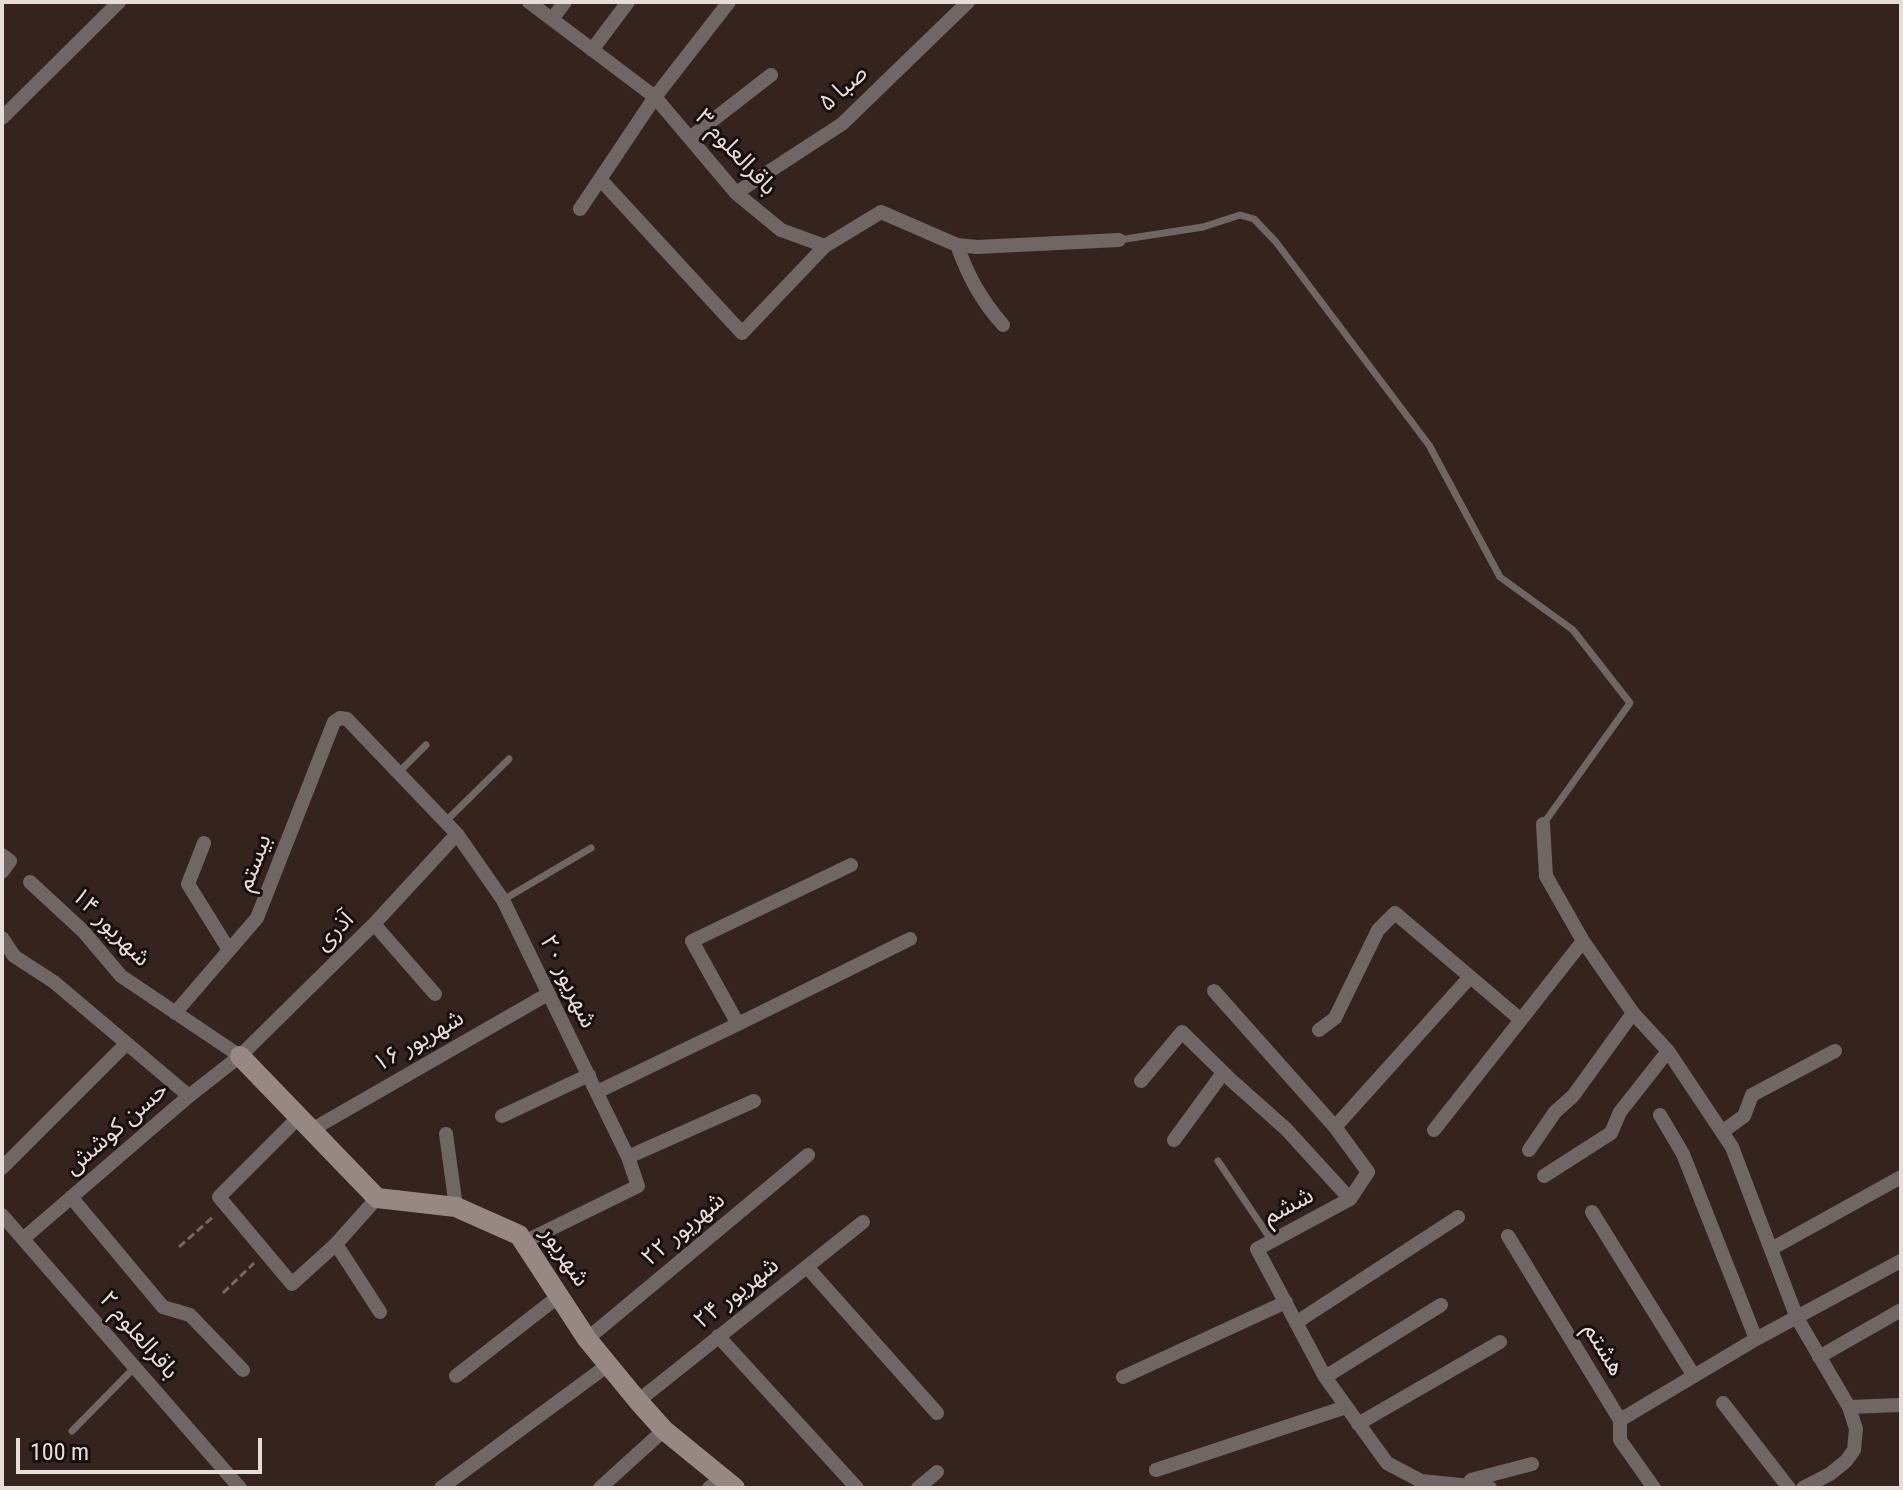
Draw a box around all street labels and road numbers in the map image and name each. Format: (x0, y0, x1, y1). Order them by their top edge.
street label: صبا ۵ (814, 60, 874, 118)
street label: باقرالعلوم ۳ (688, 104, 782, 202)
street label: بیستم (231, 831, 279, 895)
street label: شهریور ۱۴ (64, 882, 156, 974)
street label: آذری (309, 906, 361, 958)
street label: شهریور ۲۰ (532, 931, 602, 1033)
street label: شهریور ۱۶ (368, 1005, 470, 1079)
street label: حسن کوشش (59, 1076, 175, 1182)
street label: ششم (1259, 1182, 1319, 1232)
street label: شهریور ۲۲ (636, 1187, 732, 1273)
street label: شهریور (533, 1221, 595, 1293)
street label: شهریور ۲۴ (689, 1252, 785, 1336)
street label: باقرالعلوم ۲ (92, 1286, 184, 1386)
street label: هشتم (1576, 1318, 1630, 1382)

